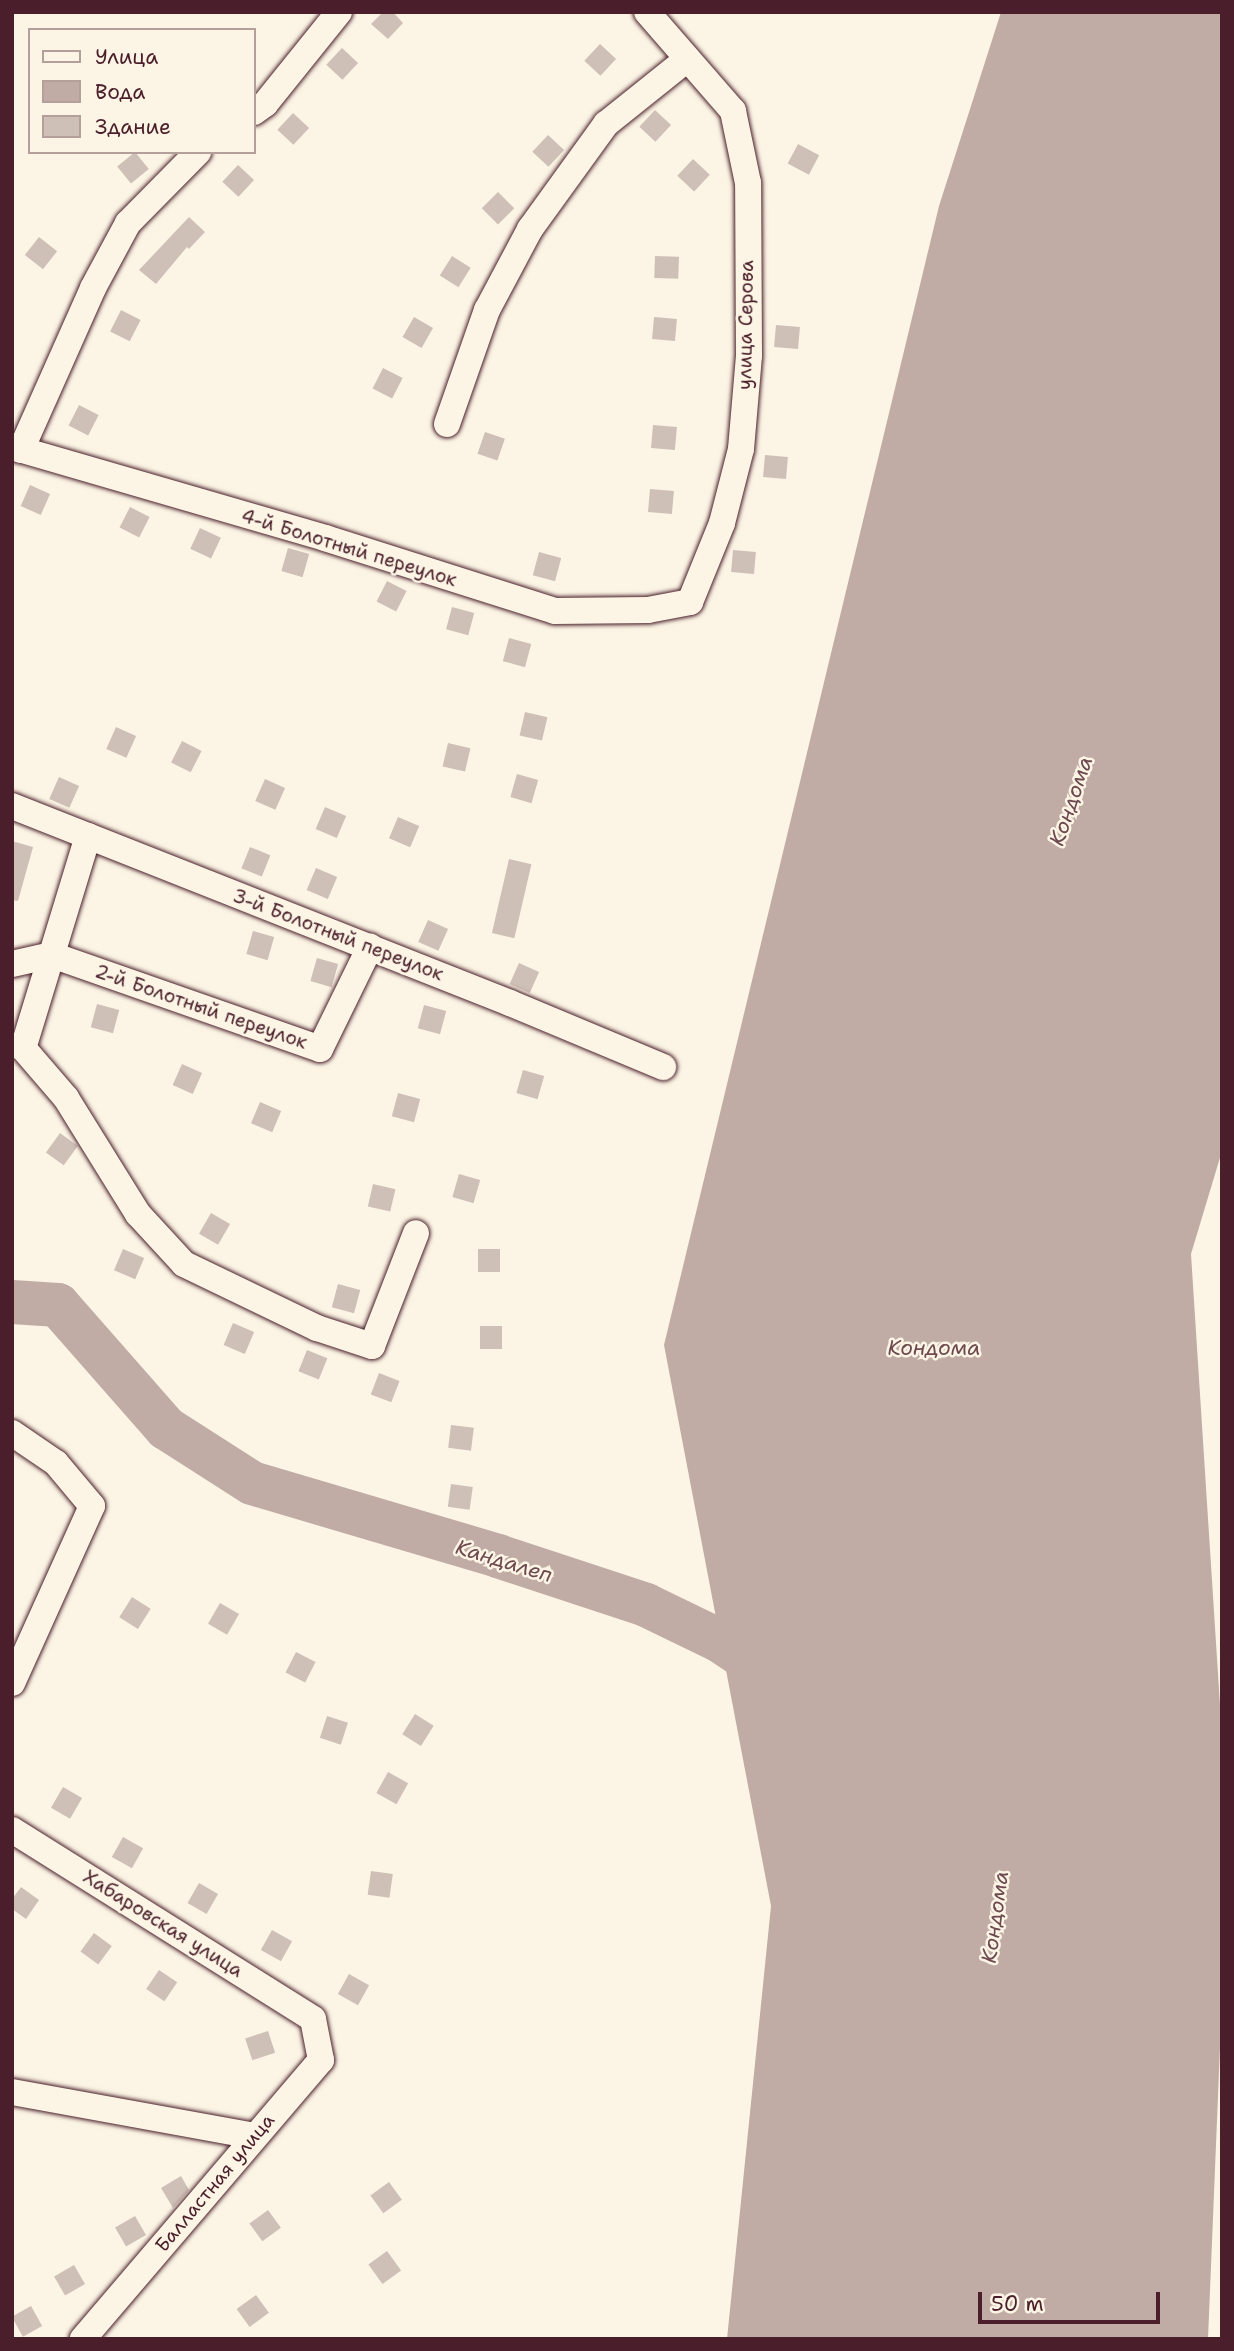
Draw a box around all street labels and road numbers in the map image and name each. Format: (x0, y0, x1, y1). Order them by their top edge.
street label: улица Серова (733, 260, 759, 390)
street label: 4-й Болотный переулок (238, 504, 460, 592)
street label: 3-й Болотный переулок (229, 884, 447, 986)
street label: 2-й Болотный переулок (92, 960, 310, 1054)
street label: Хабаровская улица (79, 1866, 247, 1982)
street label: Балластная улица (151, 2109, 279, 2257)

